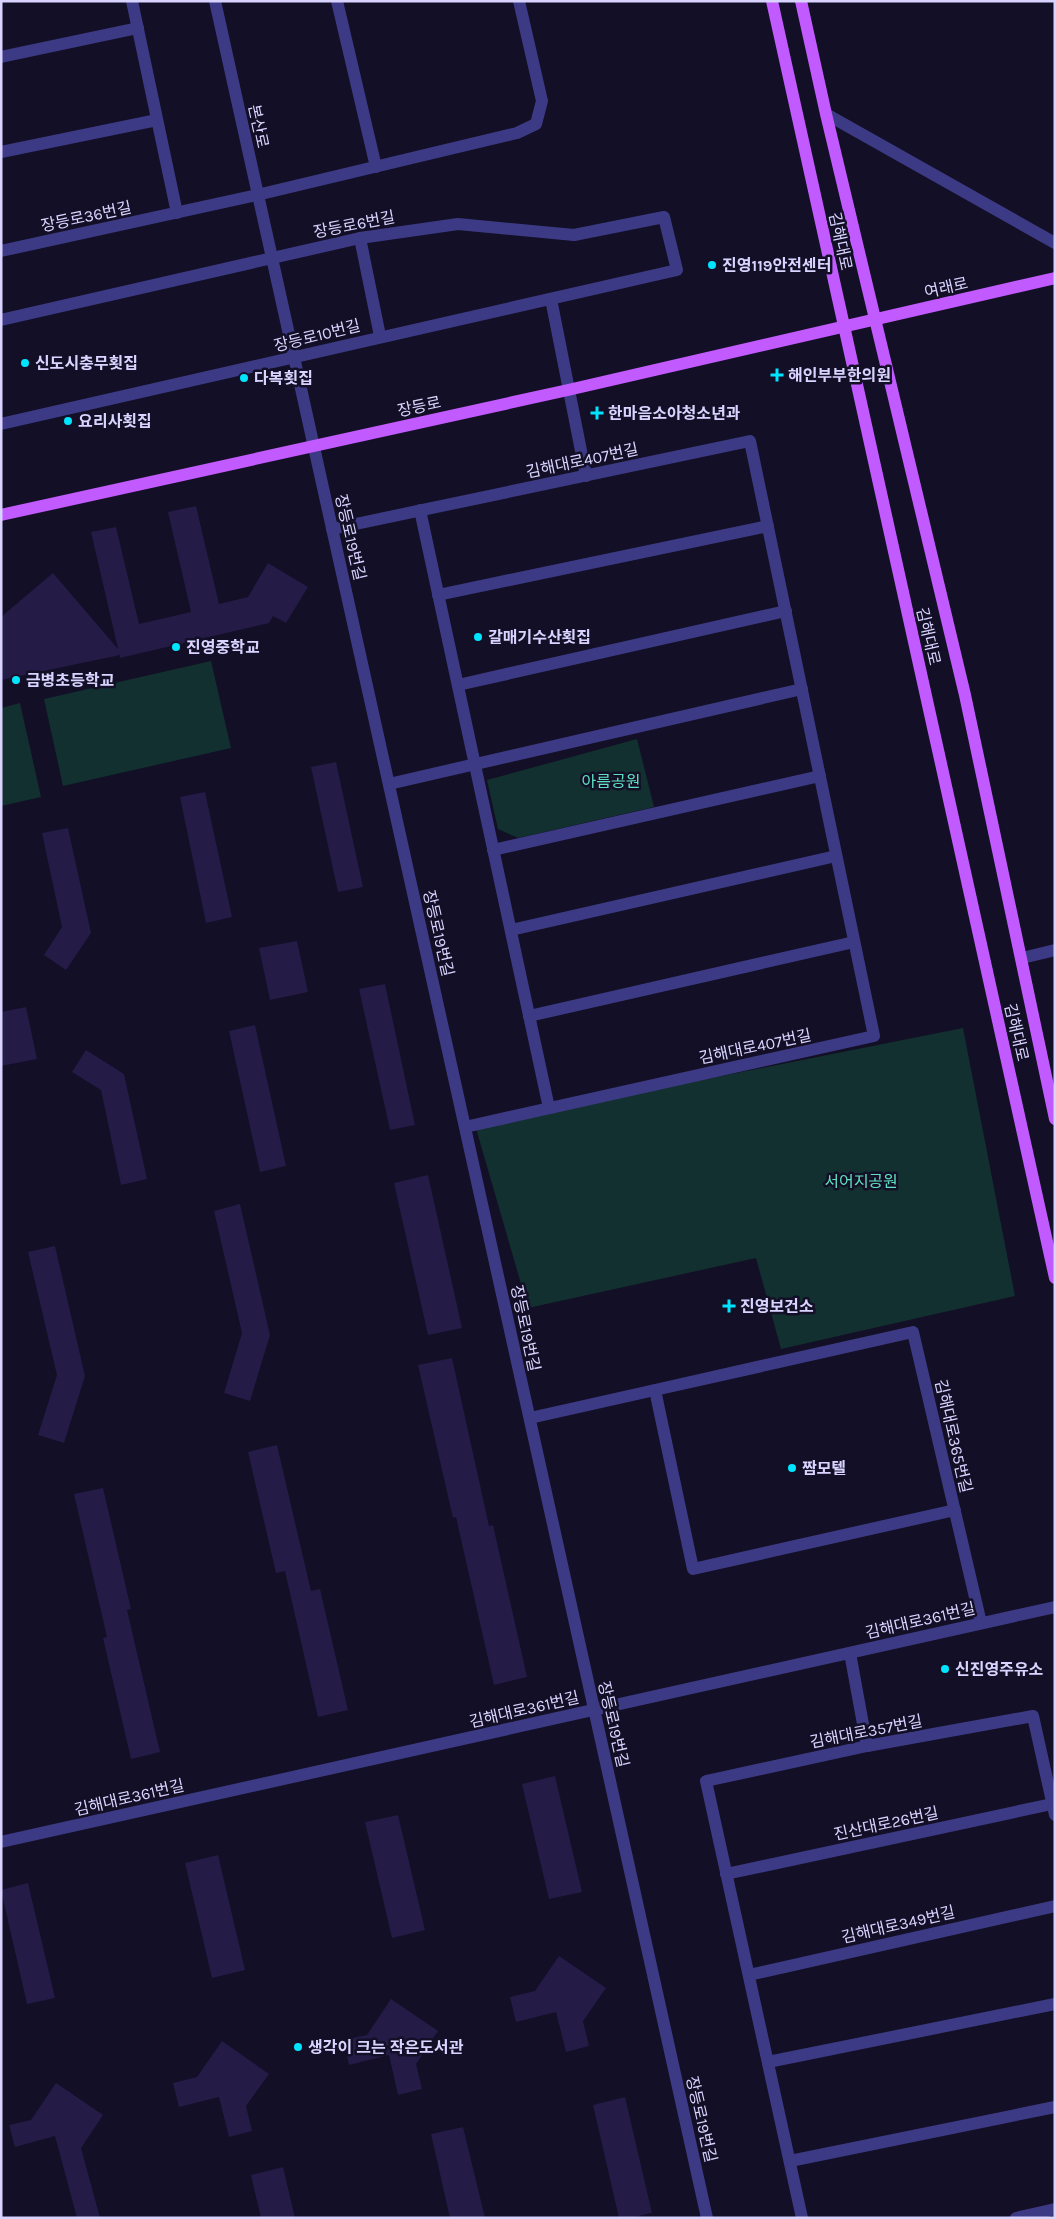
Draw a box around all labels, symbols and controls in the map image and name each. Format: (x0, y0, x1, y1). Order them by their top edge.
street label: 본산로 (245, 103, 272, 150)
street label: 장등로36번길 (39, 198, 133, 235)
street label: 장등로6번길 (312, 207, 397, 242)
street label: 김해대로 (825, 210, 856, 272)
place label: 진영119안전센터 (722, 256, 832, 275)
marker: 진영119안전센터 (706, 259, 718, 271)
street label: 여래로 (922, 273, 970, 302)
street label: 장등로10번길 (272, 316, 362, 355)
place label: 신도시충무횟집 (35, 354, 138, 373)
marker: 신도시충무횟집 (19, 357, 31, 369)
place label: 해인부부한의원 (788, 366, 891, 385)
marker: 해인부부한의원 (770, 368, 784, 382)
place label: 다복횟집 (254, 369, 313, 388)
marker: 다복횟집 (238, 372, 250, 384)
street label: 장등로 (396, 393, 443, 420)
place label: 한마음소아청소년과 (608, 404, 740, 423)
marker: 한마음소아청소년과 (590, 406, 604, 420)
place label: 요리사횟집 (78, 412, 152, 431)
marker: 요리사횟집 (62, 415, 74, 427)
street label: 김해대로407번길 (524, 439, 640, 482)
street label: 장등로19번길 (331, 492, 370, 582)
street label: 김해대로 (913, 605, 944, 667)
place label: 갈매기수산횟집 (488, 628, 591, 647)
marker: 갈매기수산횟집 (472, 631, 484, 643)
place label: 진영중학교 (186, 638, 260, 657)
marker: 진영중학교 (170, 641, 182, 653)
place label: 금병초등학교 (26, 671, 115, 690)
marker: 금병초등학교 (10, 674, 22, 686)
park label: 아름공원 (582, 772, 640, 791)
street label: 장등로19번길 (419, 888, 458, 978)
street label: 김해대로 (1001, 1001, 1032, 1063)
street label: 김해대로407번길 (697, 1025, 813, 1068)
park label: 서어지공원 (824, 1172, 898, 1191)
street label: 장등로19번길 (507, 1283, 544, 1373)
place label: 진영보건소 (740, 1297, 814, 1316)
marker: 진영보건소 (722, 1299, 736, 1313)
street label: 김해대로365번길 (931, 1377, 976, 1495)
place label: 짬모텔 (802, 1459, 846, 1478)
marker: 짬모텔 (786, 1462, 798, 1474)
street label: 김해대로361번길 (863, 1599, 977, 1642)
place label: 신진영주유소 (955, 1660, 1044, 1679)
marker: 신진영주유소 (939, 1663, 951, 1675)
street label: 장등로19번길 (594, 1679, 633, 1769)
street label: 김해대로361번길 (467, 1688, 581, 1731)
street label: 김해대로357번길 (808, 1711, 924, 1752)
street label: 김해대로361번길 (72, 1776, 186, 1819)
street label: 진산대로26번길 (832, 1803, 940, 1844)
street label: 김해대로349번길 (839, 1902, 957, 1947)
place label: 생각이 크는 작은도서관 (308, 2038, 464, 2057)
marker: 생각이 크는 작은도서관 (292, 2041, 304, 2053)
street label: 장등로19번길 (682, 2074, 721, 2164)

